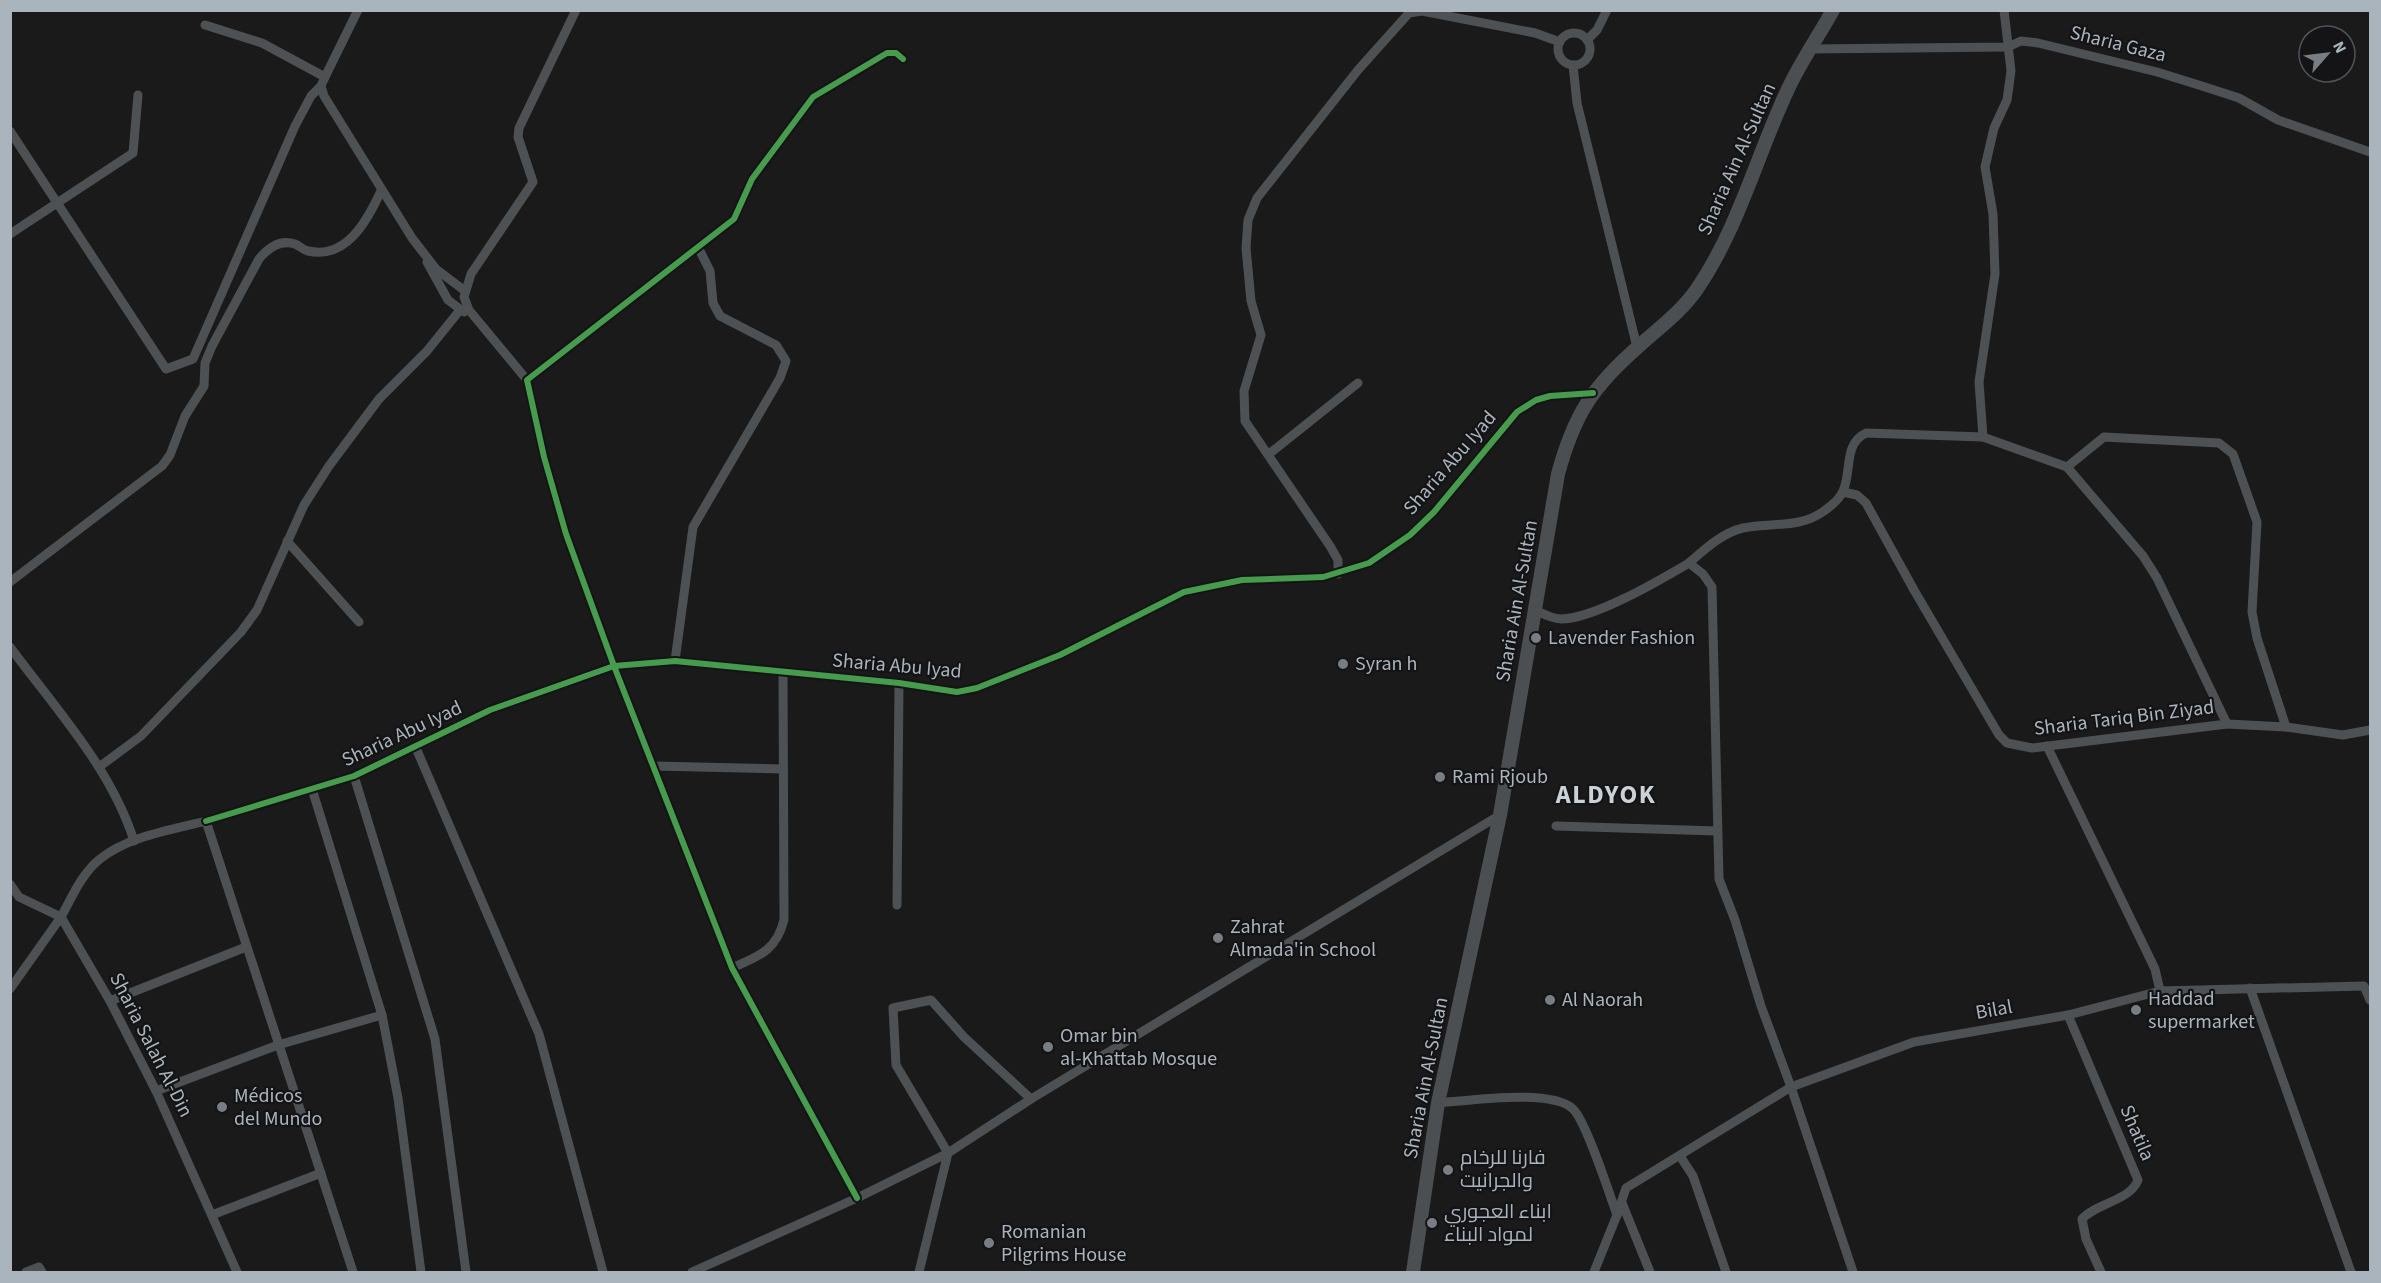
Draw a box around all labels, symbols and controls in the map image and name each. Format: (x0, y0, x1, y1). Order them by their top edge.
street label: Sharia Gaza (2067, 19, 2169, 69)
north arrow (2297, 24, 2357, 84)
text: N (2327, 38, 2352, 57)
street label: Sharia Ain Al-Sultan (1691, 78, 1783, 240)
street label: Sharia Abu Iyad (1397, 405, 1503, 521)
street label: Sharia Ain Al-Sultan (1489, 518, 1545, 684)
place label: Lavender Fashion (1548, 624, 1695, 652)
marker: Lavender Fashion (1529, 631, 1543, 645)
street label: Sharia Abu Iyad (831, 646, 963, 686)
place label: Syran h (1355, 650, 1417, 678)
marker: Syran h (1336, 657, 1350, 671)
street label: Sharia Tariq Bin Ziyad (2032, 693, 2216, 743)
street label: Sharia Abu Iyad (337, 694, 467, 774)
place label: Rami Rjoub (1452, 763, 1548, 791)
marker: Rami Rjoub (1433, 770, 1447, 784)
district label: ALDYOK (1555, 776, 1656, 813)
place label: Zahrat Almada'in School (1230, 913, 1376, 964)
marker: Zahrat Almada'in School (1211, 931, 1225, 945)
street label: Sharia Salah Al-Din (102, 968, 200, 1122)
place label: Haddad supermarket (2148, 985, 2255, 1036)
place label: Al Naorah (1562, 986, 1643, 1014)
marker: Al Naorah (1543, 993, 1557, 1007)
street label: Bilal (1973, 993, 2015, 1027)
street label: Sharia Ain Al-Sultan (1397, 995, 1455, 1161)
marker: Haddad supermarket (2129, 1003, 2143, 1017)
place label: Omar bin al-Khattab Mosque (1060, 1022, 1217, 1073)
marker: Omar bin al-Khattab Mosque (1041, 1040, 1055, 1054)
place label: Médicos del Mundo (234, 1082, 322, 1133)
marker: Médicos del Mundo (215, 1100, 229, 1114)
street label: Shatila (2113, 1101, 2161, 1165)
place label: فارنا للرخام والجرانيت (1460, 1144, 1546, 1195)
marker: فارنا للرخام والجرانيت (1441, 1163, 1455, 1177)
place label: ابناء العجوري لمواد البناء (1444, 1198, 1552, 1249)
marker: ابناء العجوري لمواد البناء (1425, 1216, 1439, 1230)
place label: Romanian Pilgrims House (1001, 1218, 1126, 1269)
marker: Romanian Pilgrims House (982, 1236, 996, 1250)

